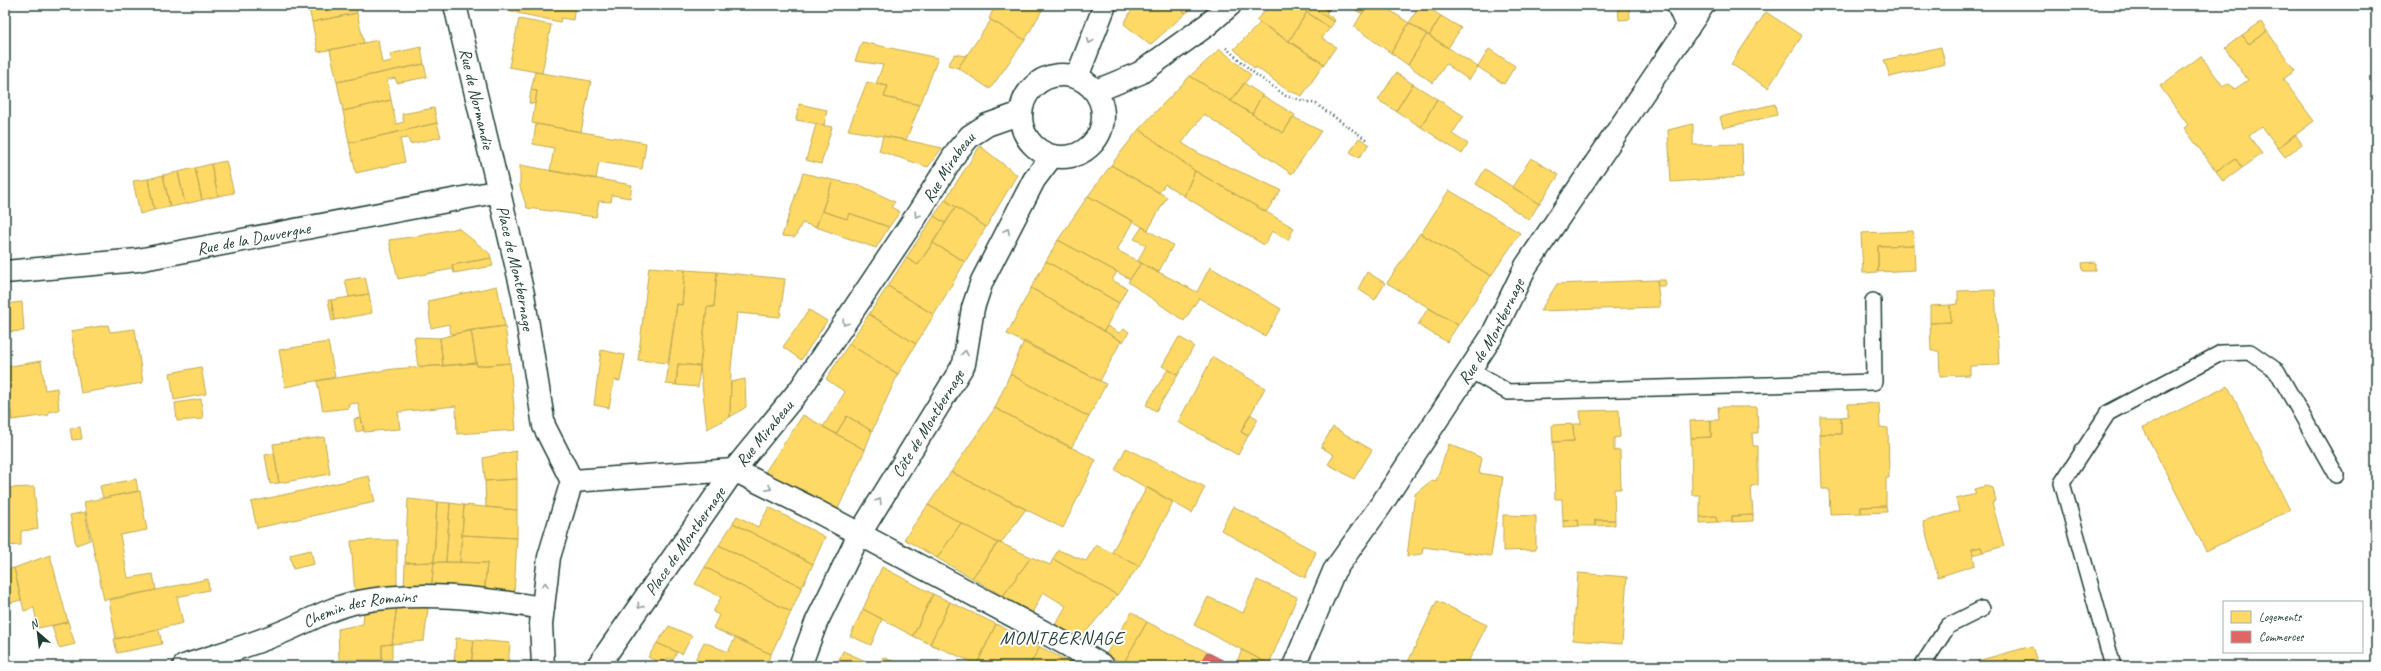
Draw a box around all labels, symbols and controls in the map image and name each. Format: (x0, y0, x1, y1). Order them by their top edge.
one-way arrow (1087, 37, 1095, 44)
street label: Rue de Normandie (455, 46, 499, 152)
street label: Rue Mirabeau (918, 127, 981, 206)
street label: Place de Montbernage (492, 204, 539, 333)
one-way arrow (914, 211, 922, 218)
street label: Rue de la Dauvergne (195, 217, 313, 260)
one-way arrow (1002, 228, 1010, 236)
street label: Rue de Montbernage (1453, 274, 1530, 388)
one-way arrow (842, 319, 849, 326)
one-way arrow (961, 350, 969, 356)
street label: Côte de Montbernage (887, 365, 970, 481)
street label: Rue Mirabeau (731, 395, 799, 471)
street label: Place de Montbernage (640, 482, 731, 600)
one-way arrow (765, 483, 773, 491)
one-way arrow (875, 498, 882, 505)
one-way arrow (541, 582, 550, 588)
street label: Chemin des Romains (299, 586, 418, 633)
one-way arrow (638, 601, 645, 608)
legend (2223, 601, 2363, 653)
text: Logements (2259, 609, 2302, 625)
north arrow (18, 613, 58, 653)
text: N (27, 615, 42, 632)
district label: MONTBERNAGE (1000, 626, 1126, 650)
text: Commerces (2259, 629, 2304, 645)

